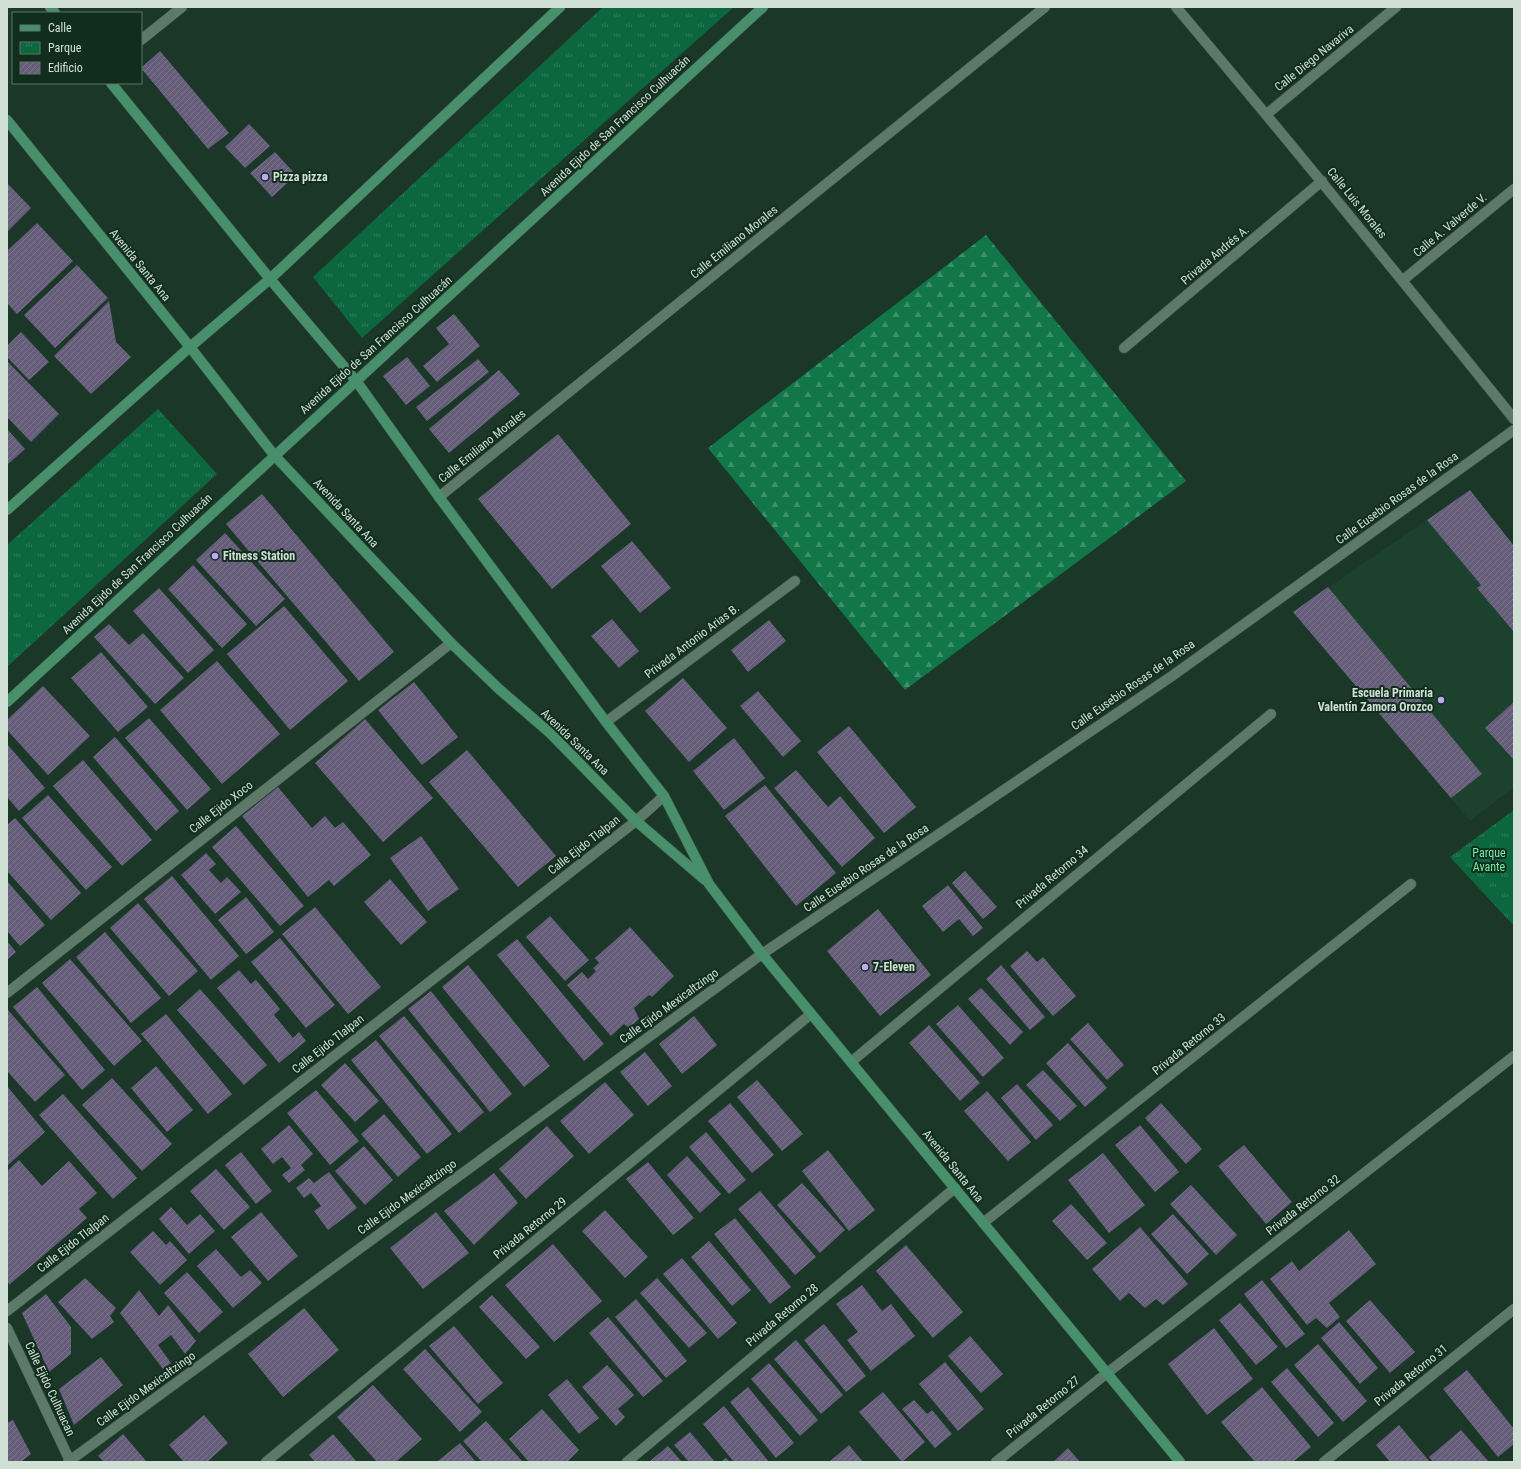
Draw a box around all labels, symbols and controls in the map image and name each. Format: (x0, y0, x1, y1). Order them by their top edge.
legend (12, 12, 142, 84)
text: Calle (48, 21, 72, 35)
street label: Calle Diego Navariva (1272, 22, 1356, 94)
text: Parque (48, 41, 82, 55)
street label: Avenida Ejido de San Francisco Culhuacán (537, 53, 693, 199)
text: Edificio (48, 61, 83, 75)
street label: Calle Luis Morales (1324, 165, 1390, 241)
place label: Pizza pizza (273, 170, 328, 184)
marker: Pizza pizza (260, 172, 270, 182)
street label: Calle A. Valverde V. (1411, 190, 1489, 260)
street label: Calle Emiliano Morales (688, 203, 780, 281)
street label: Privada Andrés A. (1178, 222, 1252, 288)
street label: Avenida Santa Ana (107, 226, 173, 304)
street label: Avenida Ejido de San Francisco Culhuacán (297, 273, 455, 417)
street label: Calle Emiliano Morales (436, 407, 528, 485)
street label: Calle Eusebio Rosas de la Rosa (1333, 449, 1461, 547)
street label: Avenida Santa Ana (311, 476, 382, 550)
street label: Avenida Ejido de San Francisco Culhuacán (59, 491, 215, 637)
place label: Fitness Station (223, 549, 295, 563)
marker: Fitness Station (210, 551, 220, 561)
street label: Privada Antonio Arias B. (642, 601, 742, 681)
street label: Calle Eusebio Rosas de la Rosa (1068, 637, 1198, 733)
place label: Escuela Primaria Valentín Zamora Orozco (1318, 686, 1433, 714)
marker: Escuela Primaria Valentín Zamora Orozco (1436, 695, 1446, 705)
street label: Avenida Santa Ana (538, 706, 612, 778)
street label: Calle Ejido Xoco (186, 778, 256, 836)
street label: Calle Ejido Tlalpan (545, 812, 623, 877)
street label: Calle Eusebio Rosas de la Rosa (801, 821, 931, 915)
street label: Privada Retorno 34 (1013, 843, 1091, 911)
park label: Parque Avante (1472, 846, 1506, 874)
place label: 7-Eleven (873, 960, 915, 974)
marker: 7-Eleven (860, 962, 870, 972)
street label: Calle Ejido Mexicaltzingo (617, 965, 721, 1047)
street label: Privada Retorno 33 (1150, 1010, 1228, 1078)
street label: Calle Ejido Tlalpan (289, 1011, 367, 1076)
street label: Avenida Santa Ana (920, 1127, 986, 1205)
street label: Calle Ejido Mexicaltzingo (355, 1156, 459, 1238)
street label: Privada Retorno 32 (1263, 1172, 1343, 1238)
street label: Privada Retorno 29 (491, 1194, 569, 1262)
street label: Calle Ejido Tlalpan (34, 1210, 112, 1275)
street label: Privada Retorno 28 (743, 1281, 821, 1349)
street label: Calle Ejido Culhuacan (22, 1340, 78, 1439)
street label: Privada Retorno 31 (1372, 1341, 1450, 1409)
street label: Calle Ejido Mexicaltzingo (94, 1348, 198, 1430)
street label: Privada Retorno 27 (1004, 1373, 1082, 1441)

